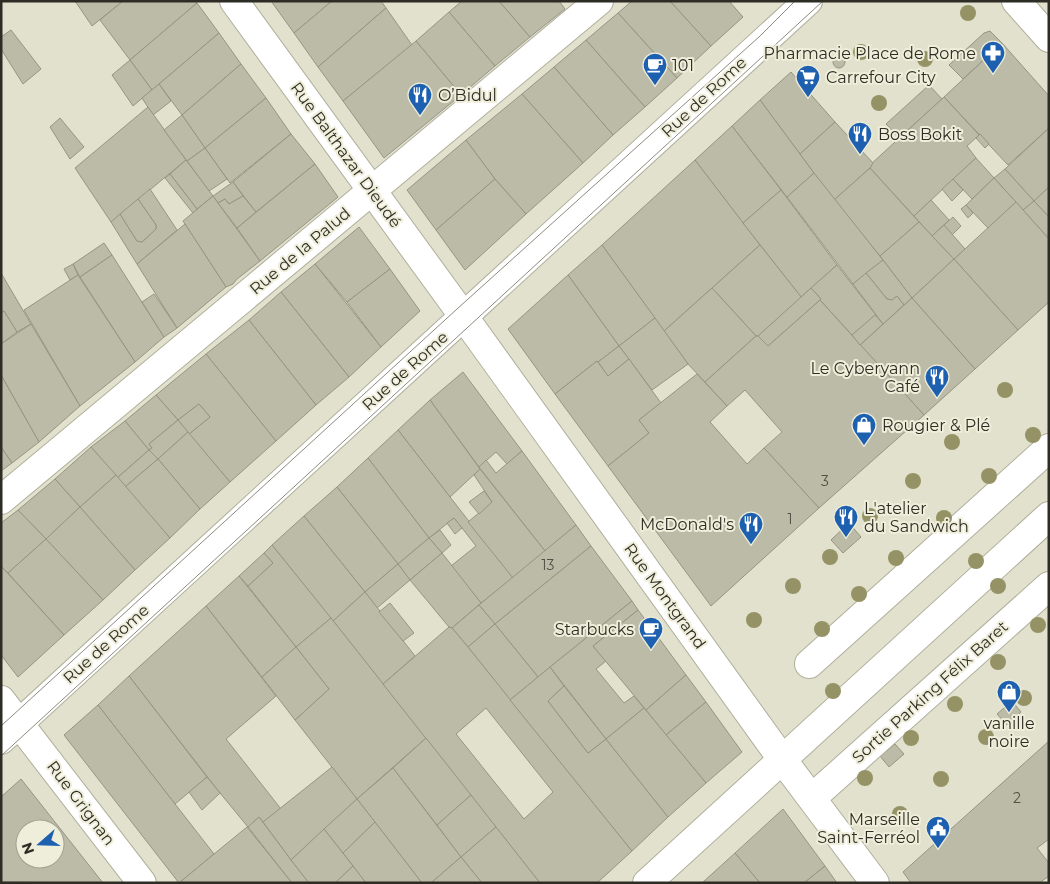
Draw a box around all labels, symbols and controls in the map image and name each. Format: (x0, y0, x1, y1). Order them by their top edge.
pharmacy icon: Pharmacie Place de Rome (980, 40, 1006, 74)
place label: Pharmacie Place de Rome (764, 44, 976, 63)
cafe icon: 101 (642, 52, 668, 86)
street label: Rue de Rome (658, 53, 750, 141)
place label: 101 (672, 56, 694, 75)
supermarket icon: Carrefour City (795, 64, 821, 98)
place label: Carrefour City (826, 68, 936, 87)
street label: Rue Balthazar Dieudé (287, 79, 405, 231)
restaurant icon: O’Bidul (407, 82, 433, 116)
place label: O’Bidul (438, 86, 497, 105)
restaurant icon: Boss Bokit (847, 121, 873, 155)
place label: Boss Bokit (878, 125, 963, 144)
street label: Rue de la Palud (246, 203, 354, 299)
street label: Rue de Rome (358, 327, 452, 415)
place label: Le Cyberyann Café (811, 359, 920, 396)
restaurant icon: Le Cyberyann Café (924, 364, 950, 398)
shop icon: Rougier & Plé (851, 412, 877, 446)
place label: Rougier & Plé (882, 416, 990, 435)
house number: 3 (821, 472, 829, 490)
place label: L'atelier du Sandwich (864, 499, 969, 536)
restaurant icon: L'atelier du Sandwich (833, 504, 859, 538)
house number: 1 (787, 510, 793, 528)
restaurant icon: McDonald's (738, 511, 764, 545)
place label: McDonald's (640, 515, 734, 534)
street label: Rue Montgrand (620, 539, 710, 653)
house number: 13 (542, 556, 555, 574)
street label: Rue de Rome (59, 600, 153, 688)
cafe icon: Starbucks (638, 616, 664, 650)
street label: Sortie Parking Félix Baret (848, 617, 1012, 767)
place label: Starbucks (555, 620, 634, 639)
shop icon: vanille noire (996, 679, 1022, 713)
place label: vanille noire (983, 714, 1035, 751)
street label: Rue Grignan (43, 757, 119, 849)
house number: 2 (1013, 789, 1021, 807)
place label: Marseille Saint-Ferréol (817, 810, 920, 847)
public building icon: Marseille Saint-Ferréol (925, 815, 951, 849)
north arrow (15, 819, 65, 869)
text: N (17, 840, 38, 857)

